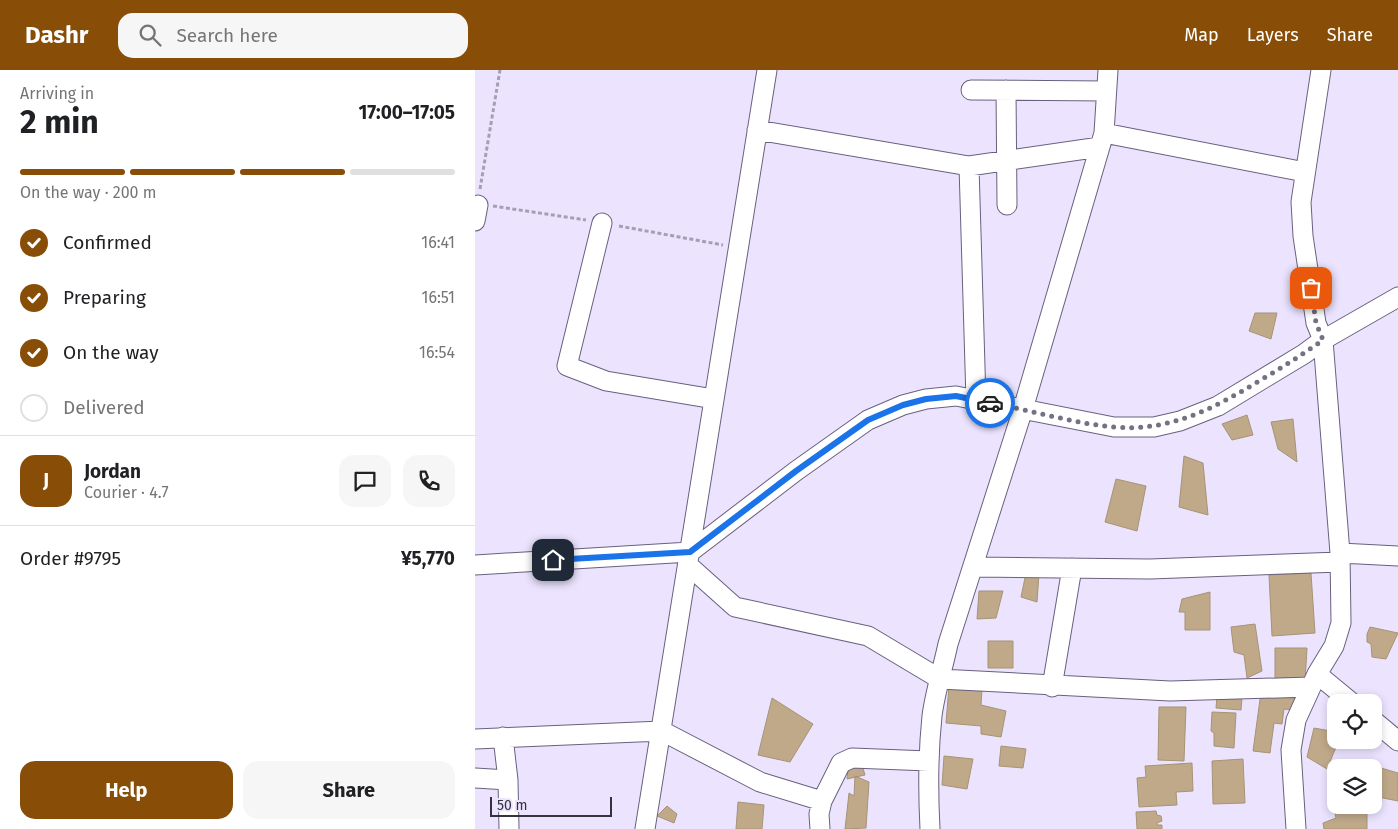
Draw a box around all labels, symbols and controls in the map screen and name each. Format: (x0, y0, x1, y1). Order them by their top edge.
search box (118, 13, 468, 58)
text: Dashr (25, 21, 88, 49)
icon: search (136, 21, 164, 49)
text: Search here (176, 24, 278, 47)
text: Map (1184, 24, 1219, 46)
text: Layers (1247, 24, 1299, 46)
text: Share (1327, 24, 1373, 46)
text: Arriving in (20, 84, 94, 103)
text: 17:00–17:05 (358, 101, 455, 124)
text: 2 min (20, 103, 99, 141)
text: On the way · 200 m (20, 183, 156, 202)
icon: check (20, 229, 48, 257)
text: Confirmed (63, 231, 152, 254)
text: 16:41 (421, 233, 455, 252)
pin (1290, 267, 1332, 309)
icon: bag (1297, 274, 1325, 302)
icon: check (20, 284, 48, 312)
text: Preparing (63, 286, 146, 309)
text: 16:51 (422, 288, 455, 307)
icon: check (20, 339, 48, 367)
text: On the way (63, 341, 159, 364)
text: 16:54 (419, 343, 455, 362)
courier (965, 378, 1015, 428)
icon: car (976, 389, 1004, 417)
text: Delivered (63, 396, 145, 419)
button: chat (339, 455, 391, 507)
button: phone (403, 455, 455, 507)
text: Jordan (84, 460, 141, 483)
text: J (43, 469, 49, 492)
text: Courier · 4.7 (84, 483, 169, 502)
pin (532, 539, 574, 581)
icon: home (539, 546, 567, 574)
text: Order #9795 (20, 547, 121, 570)
text: ¥5,770 (401, 547, 455, 570)
map controls (1327, 694, 1382, 814)
button: locate (1327, 694, 1382, 749)
button: layers (1327, 759, 1382, 814)
button: Help (20, 761, 233, 819)
button: Share (243, 761, 455, 819)
scale bar (490, 794, 613, 817)
text: 50 m (497, 797, 528, 814)

